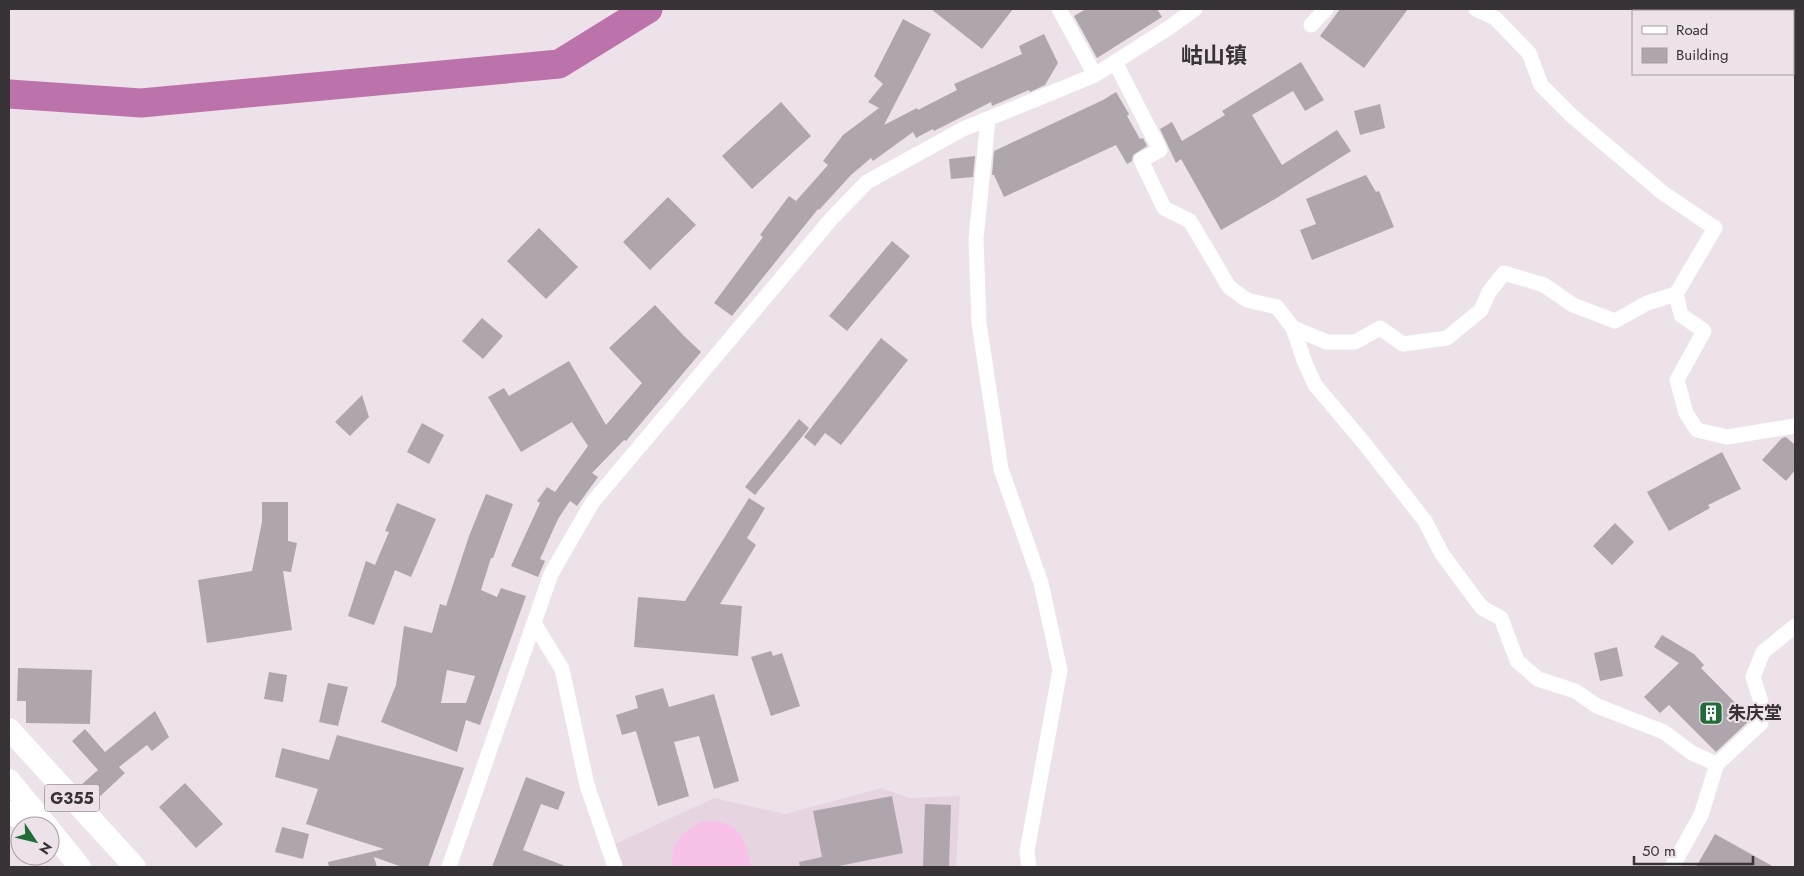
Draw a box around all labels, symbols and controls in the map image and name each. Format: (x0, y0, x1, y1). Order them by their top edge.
legend (1632, 10, 1794, 75)
text: Road (1676, 19, 1708, 41)
district label: 岵山镇 (1181, 39, 1247, 71)
text: Building (1676, 44, 1728, 66)
building icon: 朱庆堂 (1698, 700, 1724, 726)
place label: 朱庆堂 (1728, 700, 1782, 726)
road number: G355 (44, 784, 100, 811)
north arrow (10, 816, 60, 866)
scale bar (1634, 834, 1753, 866)
text: N (34, 838, 57, 859)
text: 50 m (1642, 840, 1676, 862)

